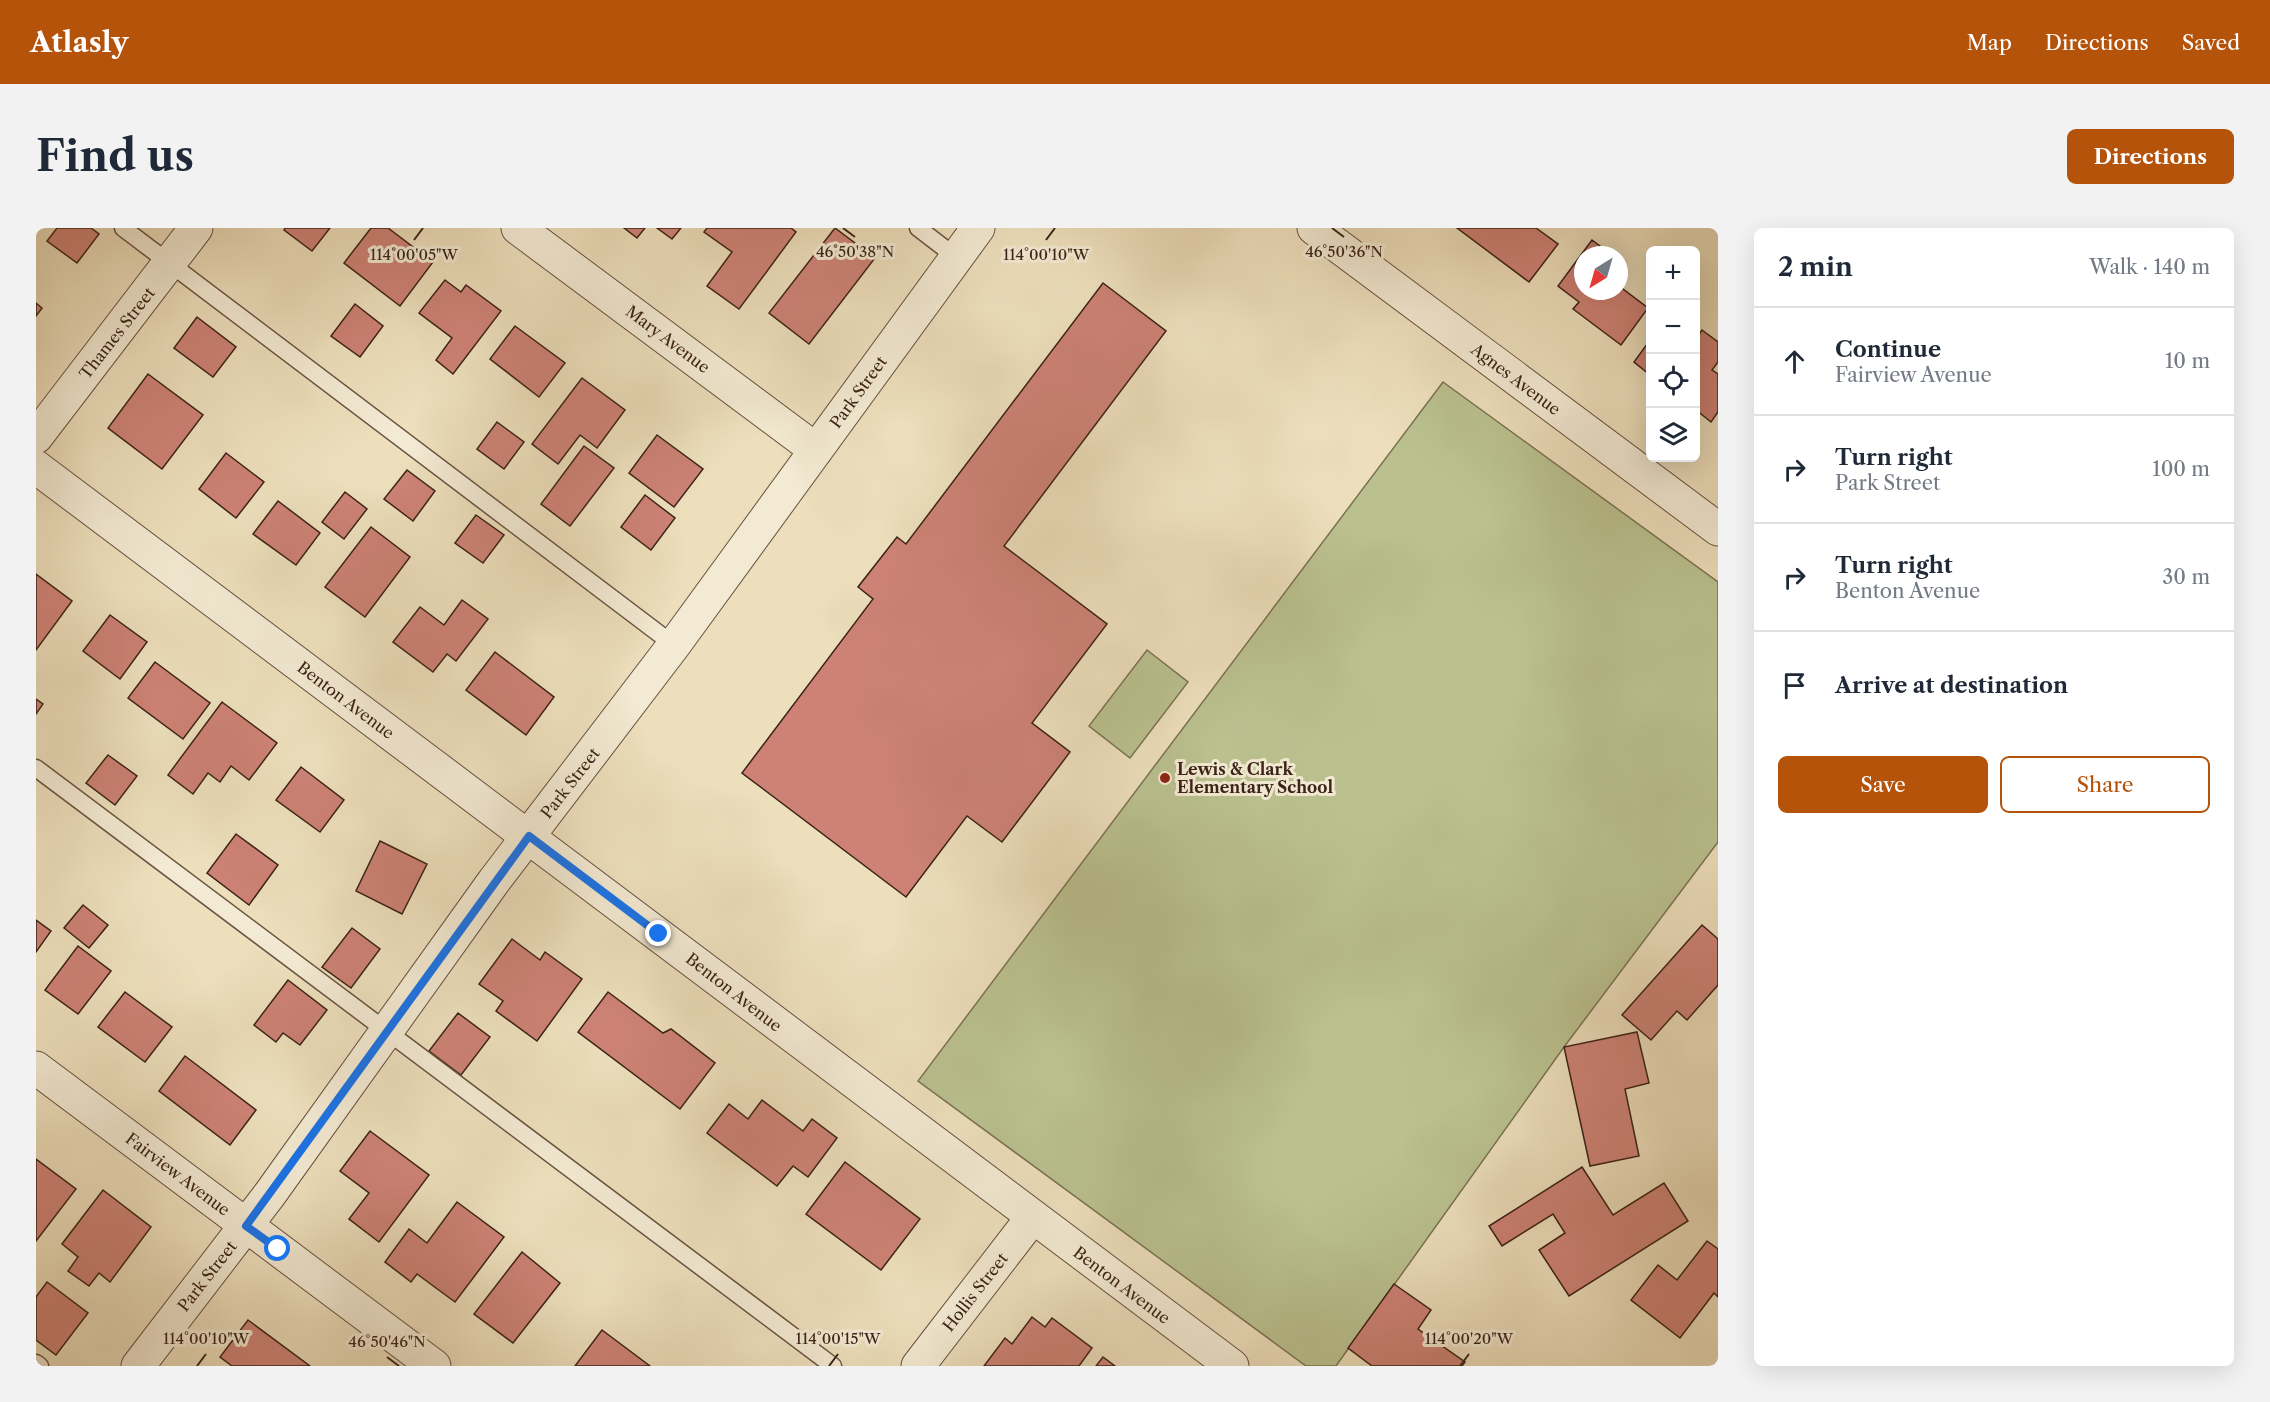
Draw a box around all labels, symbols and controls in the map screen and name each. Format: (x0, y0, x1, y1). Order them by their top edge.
text: Atlasly (30, 25, 129, 59)
text: Map (1967, 30, 2012, 55)
text: Directions (2045, 30, 2149, 55)
text: Saved (2182, 30, 2240, 55)
button: Directions (2067, 129, 2234, 184)
text: Find us (36, 130, 194, 182)
text: 46°50'38"N (816, 242, 894, 261)
text: 46°50'36"N (1305, 242, 1383, 261)
text: 114°00'05"W (370, 245, 459, 264)
text: 114°00'10"W (1003, 245, 1090, 264)
north arrow (1574, 246, 1628, 300)
map controls (1646, 246, 1700, 462)
button: + (1646, 246, 1700, 300)
text: 2 min (1778, 251, 1853, 283)
text: Walk · 140 m (2089, 255, 2210, 279)
street label: Thames Street (75, 283, 159, 383)
button: − (1646, 300, 1700, 354)
street label: Mary Avenue (622, 301, 714, 377)
text: Continue (1835, 336, 1941, 363)
street label: Agnes Avenue (1467, 338, 1565, 419)
icon: ahead (1778, 345, 1811, 378)
text: 10 m (2165, 349, 2210, 373)
street label: Park Street (825, 352, 891, 432)
button: locate (1646, 354, 1700, 408)
text: Fairview Avenue (1835, 363, 1992, 387)
button: layers (1646, 408, 1700, 462)
text: Turn right (1835, 444, 1953, 471)
icon: right (1778, 453, 1811, 486)
text: 100 m (2152, 457, 2210, 481)
text: Park Street (1835, 471, 1940, 495)
text: Turn right (1835, 552, 1953, 579)
icon: right (1778, 561, 1811, 594)
text: 30 m (2162, 565, 2210, 589)
text: Benton Avenue (1835, 579, 1980, 603)
street label: Benton Avenue (294, 657, 398, 743)
icon: arrive (1778, 669, 1811, 702)
text: Arrive at destination (1835, 672, 2068, 699)
street label: Park Street (536, 743, 604, 822)
button: Save (1778, 756, 1988, 813)
button: Share (2000, 756, 2210, 813)
place label: Lewis & Clark Elementary School (1177, 759, 1333, 797)
marker: Lewis & Clark Elementary School (1158, 771, 1172, 785)
route end (645, 920, 671, 946)
street label: Benton Avenue (682, 948, 786, 1036)
street label: Fairview Avenue (122, 1128, 234, 1220)
route start (264, 1235, 290, 1261)
street label: Park Street (173, 1236, 241, 1315)
street label: Benton Avenue (1070, 1242, 1174, 1328)
street label: Hollis Street (938, 1249, 1012, 1335)
text: 114°00'10"W (163, 1329, 250, 1348)
text: 114°00'15"W (796, 1329, 881, 1348)
text: 114°00'20"W (1425, 1329, 1514, 1348)
text: 46°50'46"N (348, 1332, 426, 1351)

